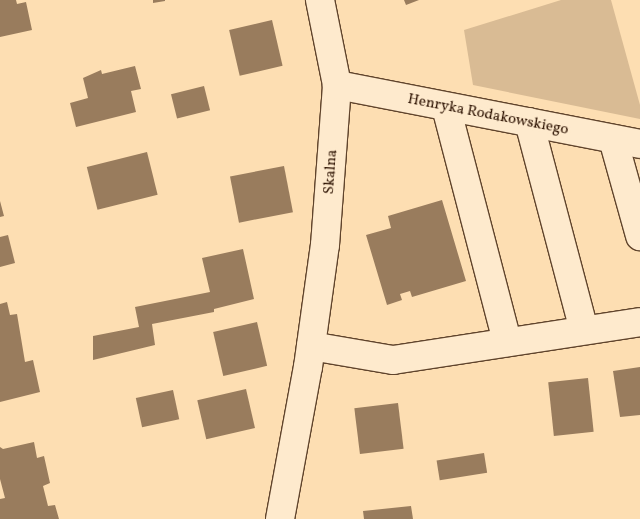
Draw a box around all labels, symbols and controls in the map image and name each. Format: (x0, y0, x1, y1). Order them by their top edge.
street label: Henryka Rodakowskiego (406, 91, 570, 139)
street label: Skalna (320, 149, 342, 195)

